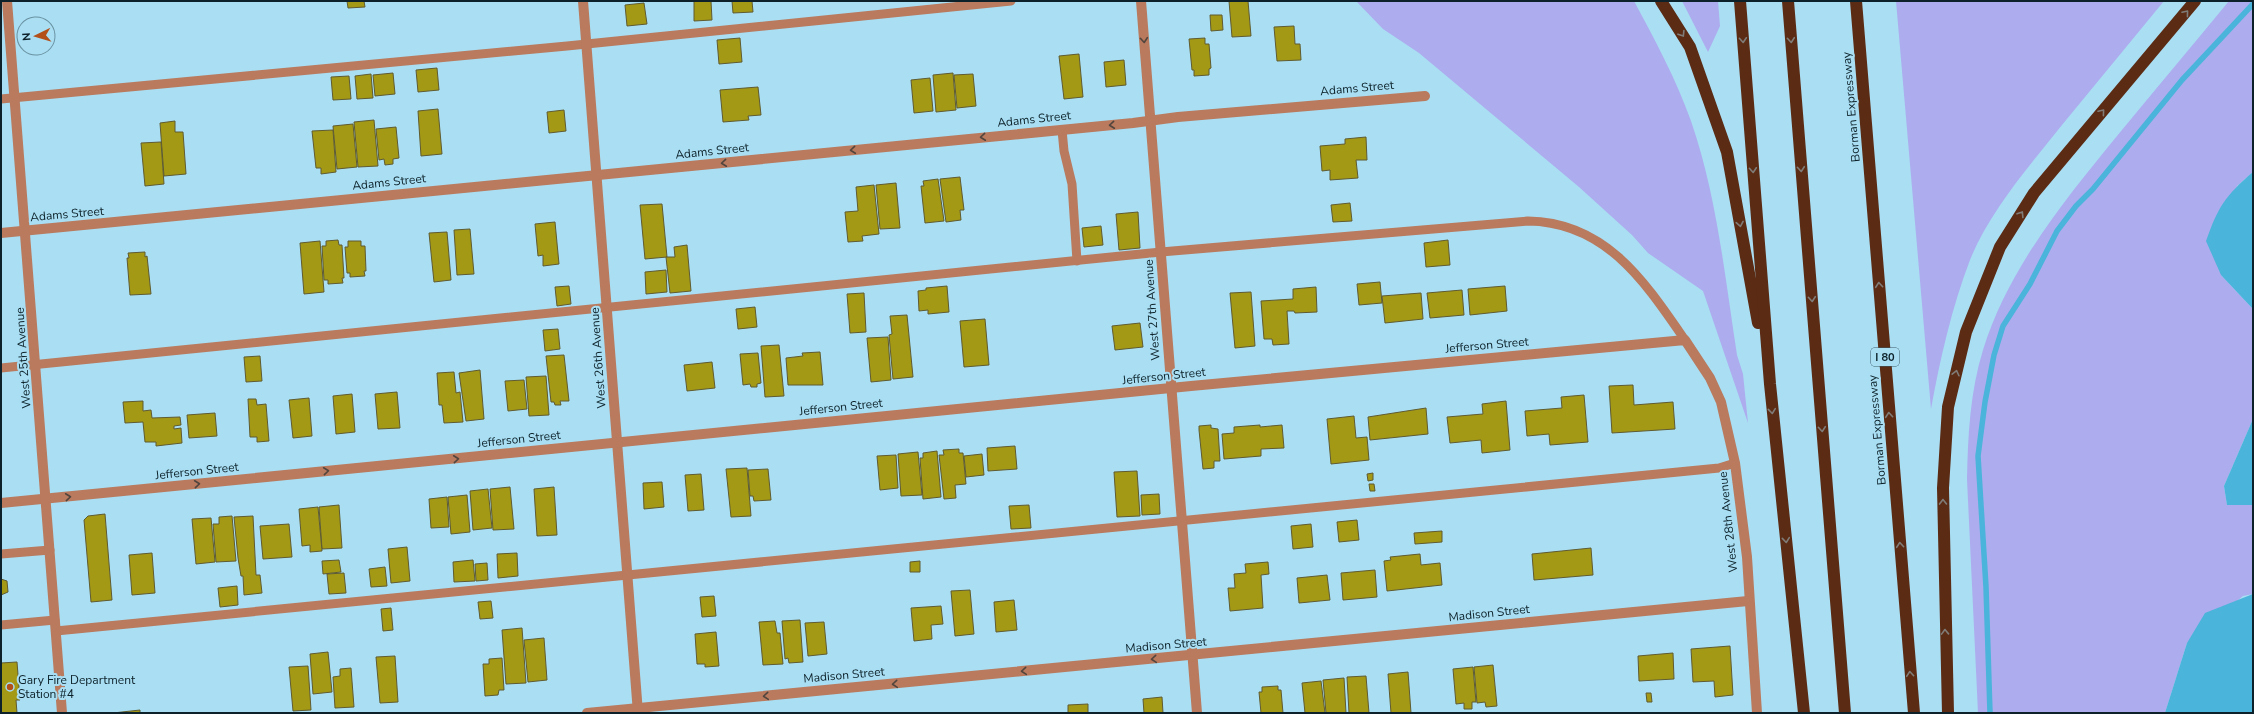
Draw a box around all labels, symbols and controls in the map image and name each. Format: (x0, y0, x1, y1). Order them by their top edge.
one-way arrow (2181, 10, 2188, 17)
north arrow (16, 16, 56, 56)
one-way arrow (1677, 30, 1684, 37)
text: N (19, 32, 34, 42)
one-way arrow (1140, 37, 1149, 43)
one-way arrow (1739, 37, 1748, 43)
one-way arrow (1786, 37, 1795, 43)
street label: Borman Expressway (1838, 50, 1864, 163)
street label: Adams Street (1319, 77, 1395, 99)
street label: Adams Street (996, 107, 1072, 131)
one-way arrow (2097, 110, 2104, 117)
one-way arrow (1109, 120, 1115, 129)
one-way arrow (980, 133, 986, 142)
street label: Adams Street (674, 139, 750, 163)
one-way arrow (850, 145, 856, 154)
one-way arrow (721, 158, 727, 167)
one-way arrow (1749, 166, 1758, 173)
one-way arrow (1797, 166, 1806, 172)
street label: Adams Street (351, 170, 427, 194)
street label: Adams Street (29, 203, 105, 225)
one-way arrow (2016, 211, 2024, 218)
one-way arrow (1735, 221, 1744, 227)
street label: West 27th Avenue (1140, 259, 1164, 361)
one-way arrow (1875, 282, 1884, 288)
one-way arrow (1807, 296, 1816, 302)
street label: West 25th Avenue (11, 307, 35, 409)
street label: West 26th Avenue (586, 307, 610, 409)
street label: Jefferson Street (1444, 333, 1530, 357)
road number: I 80 (1871, 348, 1899, 366)
street label: Jefferson Street (1121, 364, 1207, 388)
one-way arrow (1952, 370, 1960, 376)
street label: Borman Expressway (1864, 373, 1890, 486)
street label: Jefferson Street (798, 395, 884, 419)
one-way arrow (1768, 408, 1777, 414)
one-way arrow (1885, 412, 1894, 418)
one-way arrow (1817, 426, 1826, 432)
street label: Jefferson Street (476, 427, 562, 451)
one-way arrow (453, 454, 459, 463)
street label: Jefferson Street (154, 459, 240, 483)
one-way arrow (323, 467, 329, 476)
street label: West 28th Avenue (1715, 471, 1741, 573)
one-way arrow (194, 480, 200, 489)
one-way arrow (65, 493, 71, 502)
one-way arrow (1939, 499, 1947, 505)
one-way arrow (1781, 537, 1790, 543)
one-way arrow (1895, 542, 1904, 548)
street label: Madison Street (1448, 601, 1531, 625)
one-way arrow (1940, 629, 1949, 635)
street label: Madison Street (1125, 633, 1208, 657)
one-way arrow (1151, 654, 1157, 663)
street label: Madison Street (803, 663, 886, 687)
one-way arrow (1021, 667, 1027, 676)
one-way arrow (1906, 671, 1915, 677)
place label: Gary Fire Department Station #4 (18, 672, 136, 702)
one-way arrow (892, 679, 898, 688)
marker: Gary Fire Department Station #4 (5, 682, 15, 692)
one-way arrow (763, 691, 769, 700)

